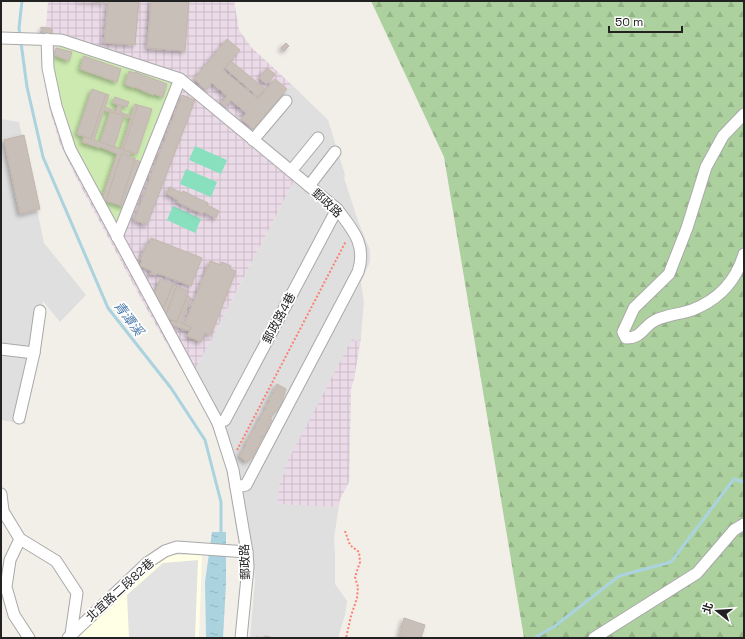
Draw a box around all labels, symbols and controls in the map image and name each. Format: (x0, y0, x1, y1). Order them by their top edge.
scale bar (609, 8, 682, 34)
text: 50 m (615, 14, 643, 30)
street label: 郵政路 (308, 185, 346, 221)
street label: 郵政路4巷 (259, 290, 299, 346)
water label: 青潭溪 (110, 298, 148, 341)
street label: 郵政路 (236, 544, 254, 580)
street label: 北宜路二段82巷 (82, 555, 158, 625)
north arrow (697, 591, 737, 631)
text: 北 (699, 601, 716, 615)

